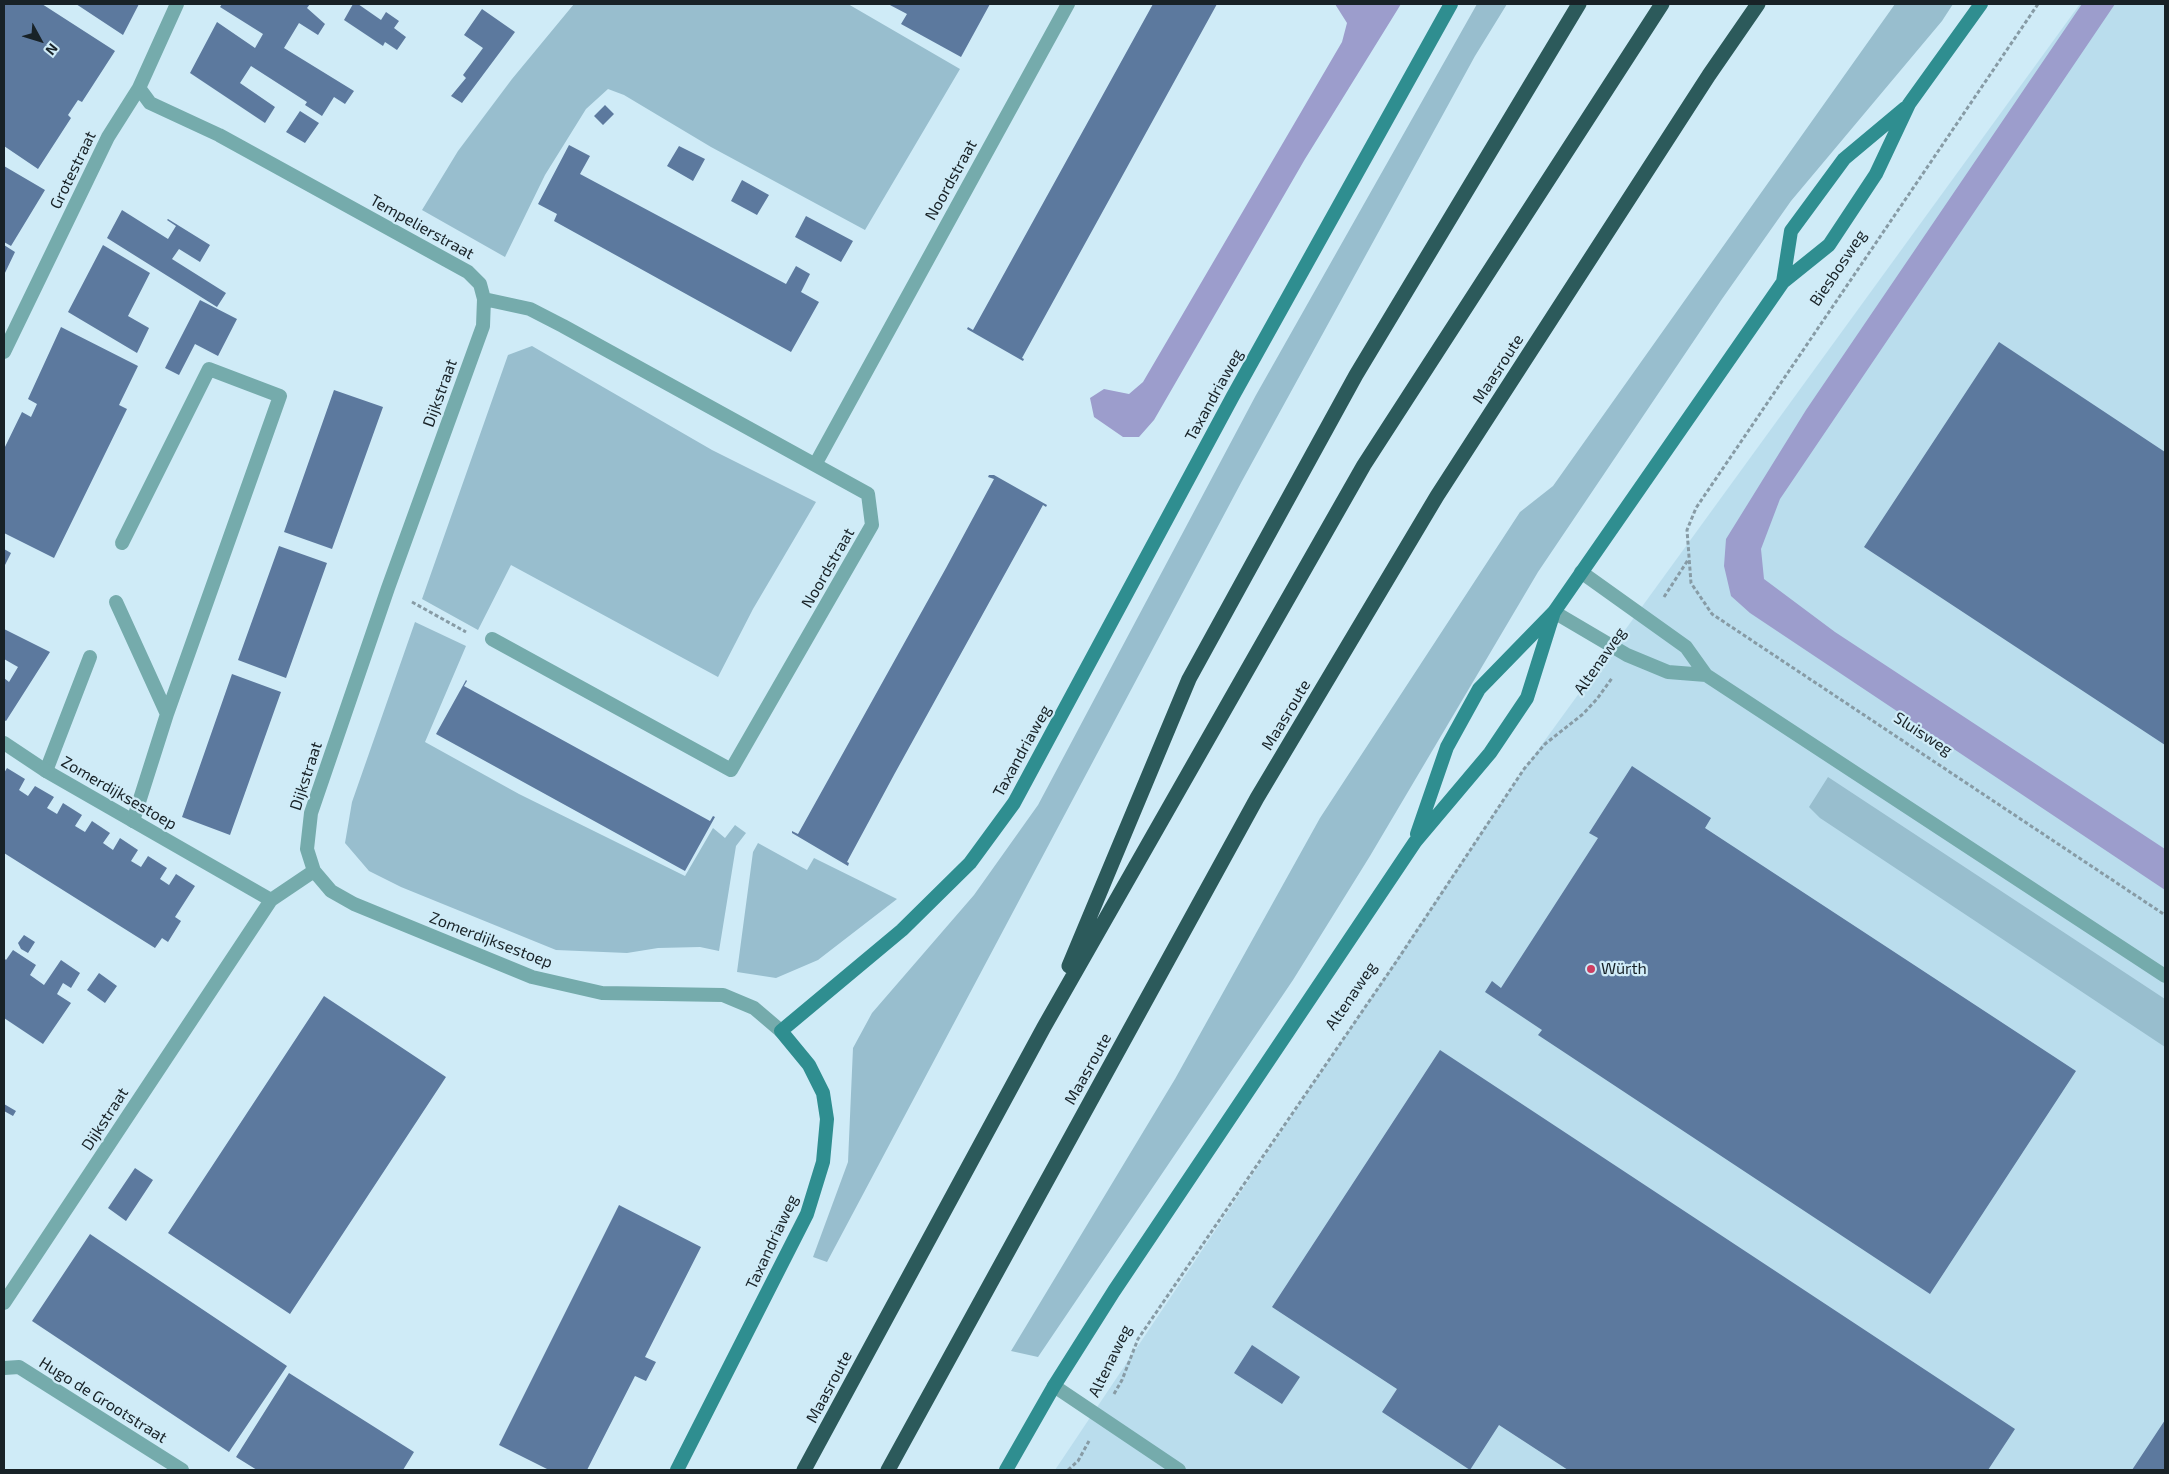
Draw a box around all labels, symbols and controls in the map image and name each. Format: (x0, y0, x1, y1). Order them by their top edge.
north arrow (15, 15, 65, 65)
text: N (42, 40, 62, 59)
street label: Grotestraat (46, 128, 100, 212)
street label: Noordstraat (921, 136, 981, 224)
street label: Tempelierstraat (367, 190, 477, 264)
street label: Biesbosweg (1806, 226, 1870, 310)
street label: Maasroute (1468, 331, 1528, 407)
street label: Taxandriaweg (1181, 346, 1247, 444)
street label: Dijkstraat (419, 356, 461, 430)
street label: Noordstraat (797, 525, 859, 611)
street label: Altenaweg (1570, 624, 1630, 698)
street label: Maasroute (1257, 676, 1315, 754)
street label: Taxandriaweg (989, 702, 1055, 800)
street label: Sluisweg (1890, 708, 1956, 760)
street label: Dijkstraat (286, 739, 326, 813)
street label: Zomerdijksestoep (58, 752, 180, 834)
street label: Zomerdijksestoep (427, 908, 555, 972)
street label: Altenaweg (1321, 958, 1381, 1034)
place label: Würth (1601, 959, 1647, 979)
marker: Würth (1585, 963, 1597, 975)
street label: Maasroute (1060, 1030, 1116, 1108)
street label: Dijkstraat (78, 1084, 132, 1154)
street label: Taxandriaweg (742, 1192, 802, 1292)
street label: Altenaweg (1084, 1322, 1136, 1400)
street label: Maasroute (802, 1348, 856, 1426)
street label: Hugo de Grootstraat (35, 1353, 171, 1447)

